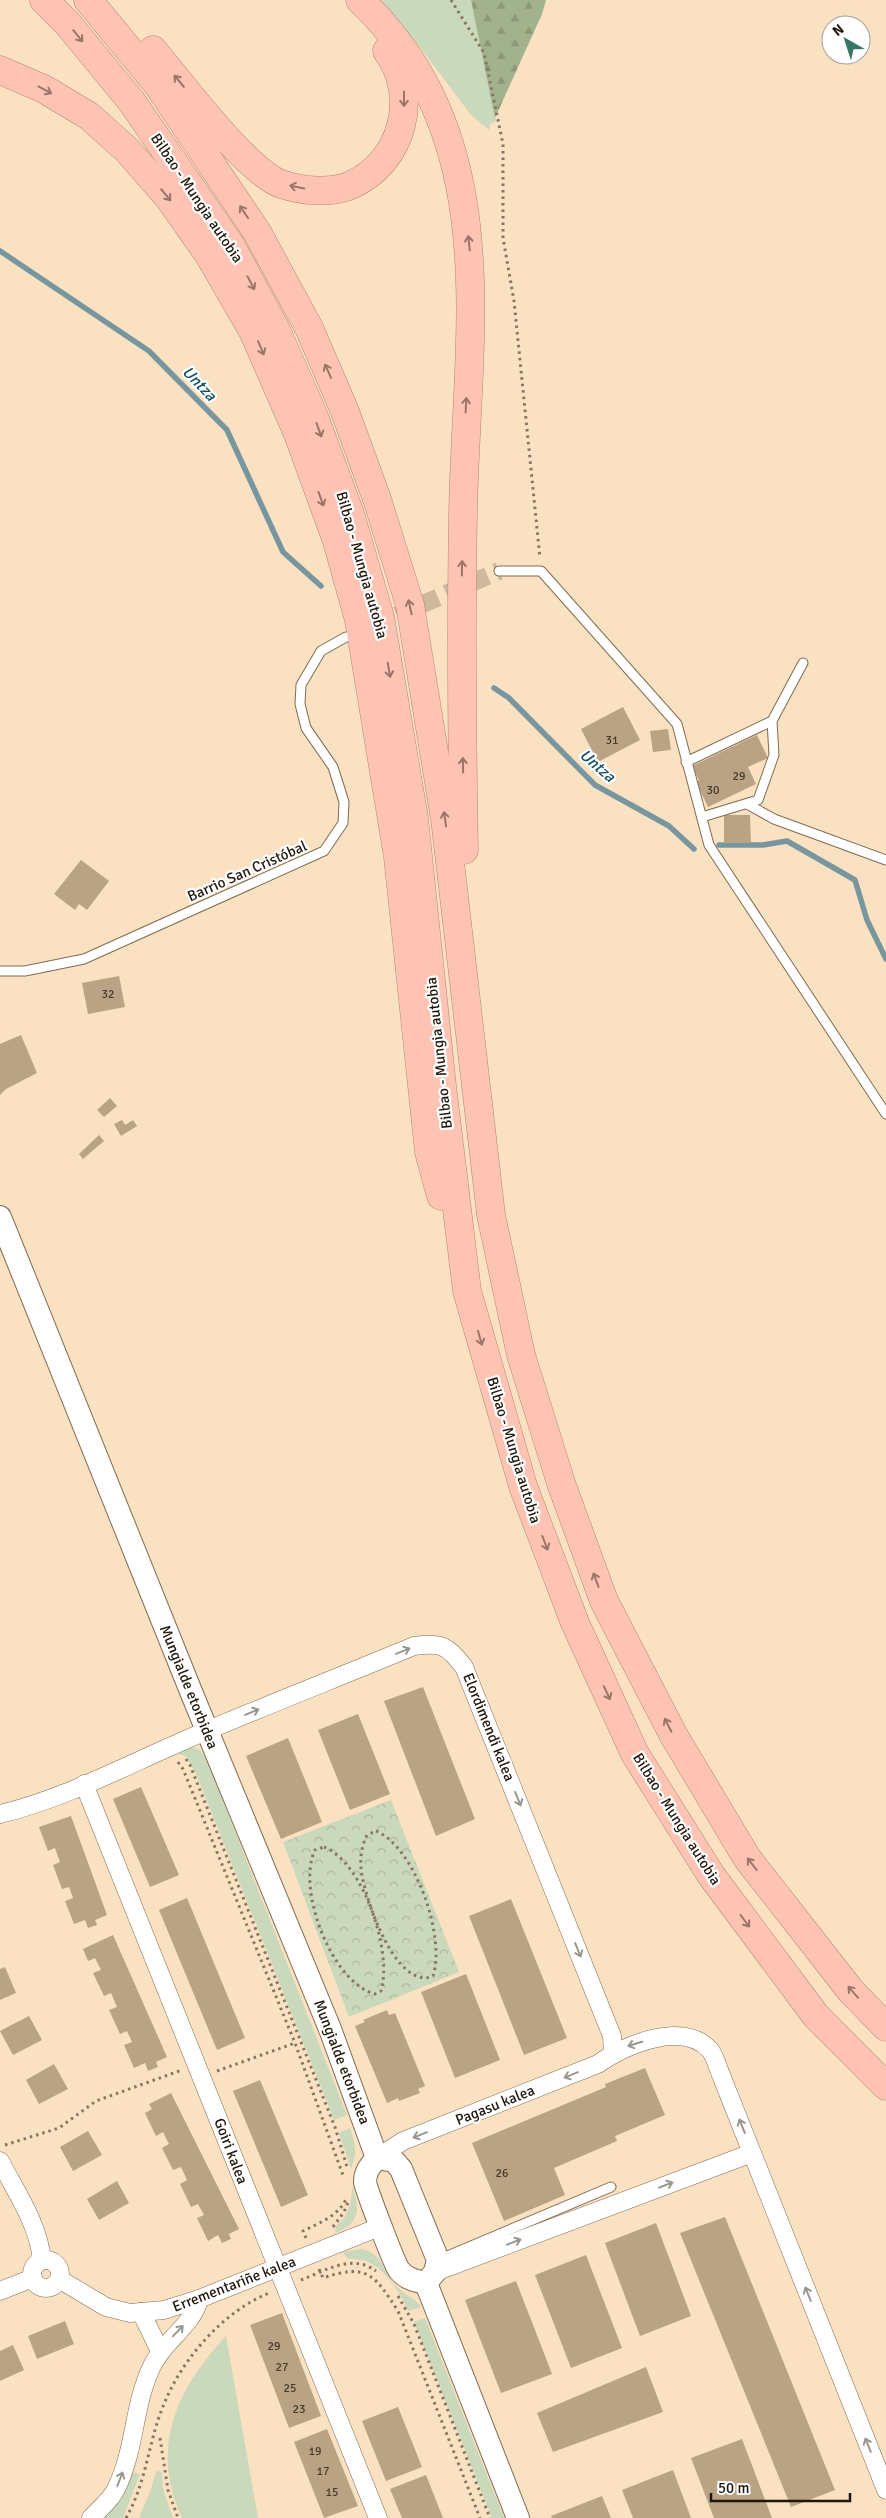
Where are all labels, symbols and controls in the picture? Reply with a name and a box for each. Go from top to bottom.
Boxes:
north arrow [821,15,871,65]
text: N [829,21,847,40]
one-way arrow [72,29,83,42]
one-way arrow [173,74,184,87]
one-way arrow [37,85,52,95]
one-way arrow [400,91,409,107]
street label: Bilbao - Mungia autobia [147,130,247,266]
one-way arrow [289,182,305,191]
one-way arrow [161,188,172,201]
one-way arrow [238,206,248,220]
one-way arrow [464,235,474,251]
one-way arrow [247,275,256,290]
one-way arrow [256,340,266,355]
water label: Untza [178,362,221,406]
one-way arrow [322,364,332,379]
one-way arrow [461,398,471,414]
one-way arrow [315,422,324,437]
street label: Bilbao - Mungia autobia [332,489,392,641]
one-way arrow [317,490,326,506]
one-way arrow [457,560,466,576]
one-way arrow [405,599,414,615]
one-way arrow [385,661,395,677]
house number: 31 [606,733,618,748]
water label: Untza [575,745,620,787]
one-way arrow [458,758,467,774]
house number: 29 [733,769,745,784]
house number: 30 [707,783,719,798]
one-way arrow [439,811,449,827]
street label: Barrio San Cristóbal [184,837,310,905]
street label: Bilbao - Mungia autobia [422,976,456,1130]
house number: 32 [102,987,114,1002]
one-way arrow [476,1330,486,1346]
street label: Bilbao - Mungia autobia [483,1375,545,1525]
one-way arrow [540,1535,550,1550]
one-way arrow [591,1572,600,1588]
street label: Mungialde etorbidea [156,1622,222,1752]
one-way arrow [394,1646,410,1655]
street label: Elordimendi kalea [459,1670,519,1784]
one-way arrow [603,1685,612,1700]
one-way arrow [244,1707,259,1717]
one-way arrow [663,1718,672,1733]
street label: Bilbao - Mungia autobia [629,1750,725,1888]
one-way arrow [513,1791,523,1806]
one-way arrow [747,1858,758,1871]
one-way arrow [740,1914,751,1927]
one-way arrow [574,1942,583,1957]
one-way arrow [847,1986,858,1999]
street label: Mungialde etorbidea [310,1997,374,2127]
one-way arrow [627,2040,643,2050]
one-way arrow [563,2071,578,2080]
street label: Pagasu kalea [453,2081,537,2129]
street label: Goiri kalea [210,2115,252,2187]
one-way arrow [736,2119,746,2134]
one-way arrow [412,2131,428,2140]
house number: 26 [496,2166,508,2181]
one-way arrow [658,2180,673,2189]
one-way arrow [505,2237,521,2246]
street label: Errementariñe kalea [170,2252,298,2316]
one-way arrow [803,2286,812,2302]
one-way arrow [172,2325,184,2337]
house number: 29 [268,2339,280,2354]
house number: 27 [276,2360,288,2375]
house number: 25 [284,2381,296,2396]
house number: 23 [293,2402,305,2417]
one-way arrow [863,2438,872,2453]
house number: 19 [309,2444,321,2459]
house number: 17 [317,2464,329,2479]
scale bar [711,2470,850,2502]
one-way arrow [116,2472,125,2488]
text: 50 m [718,2479,749,2497]
house number: 15 [326,2485,338,2500]

